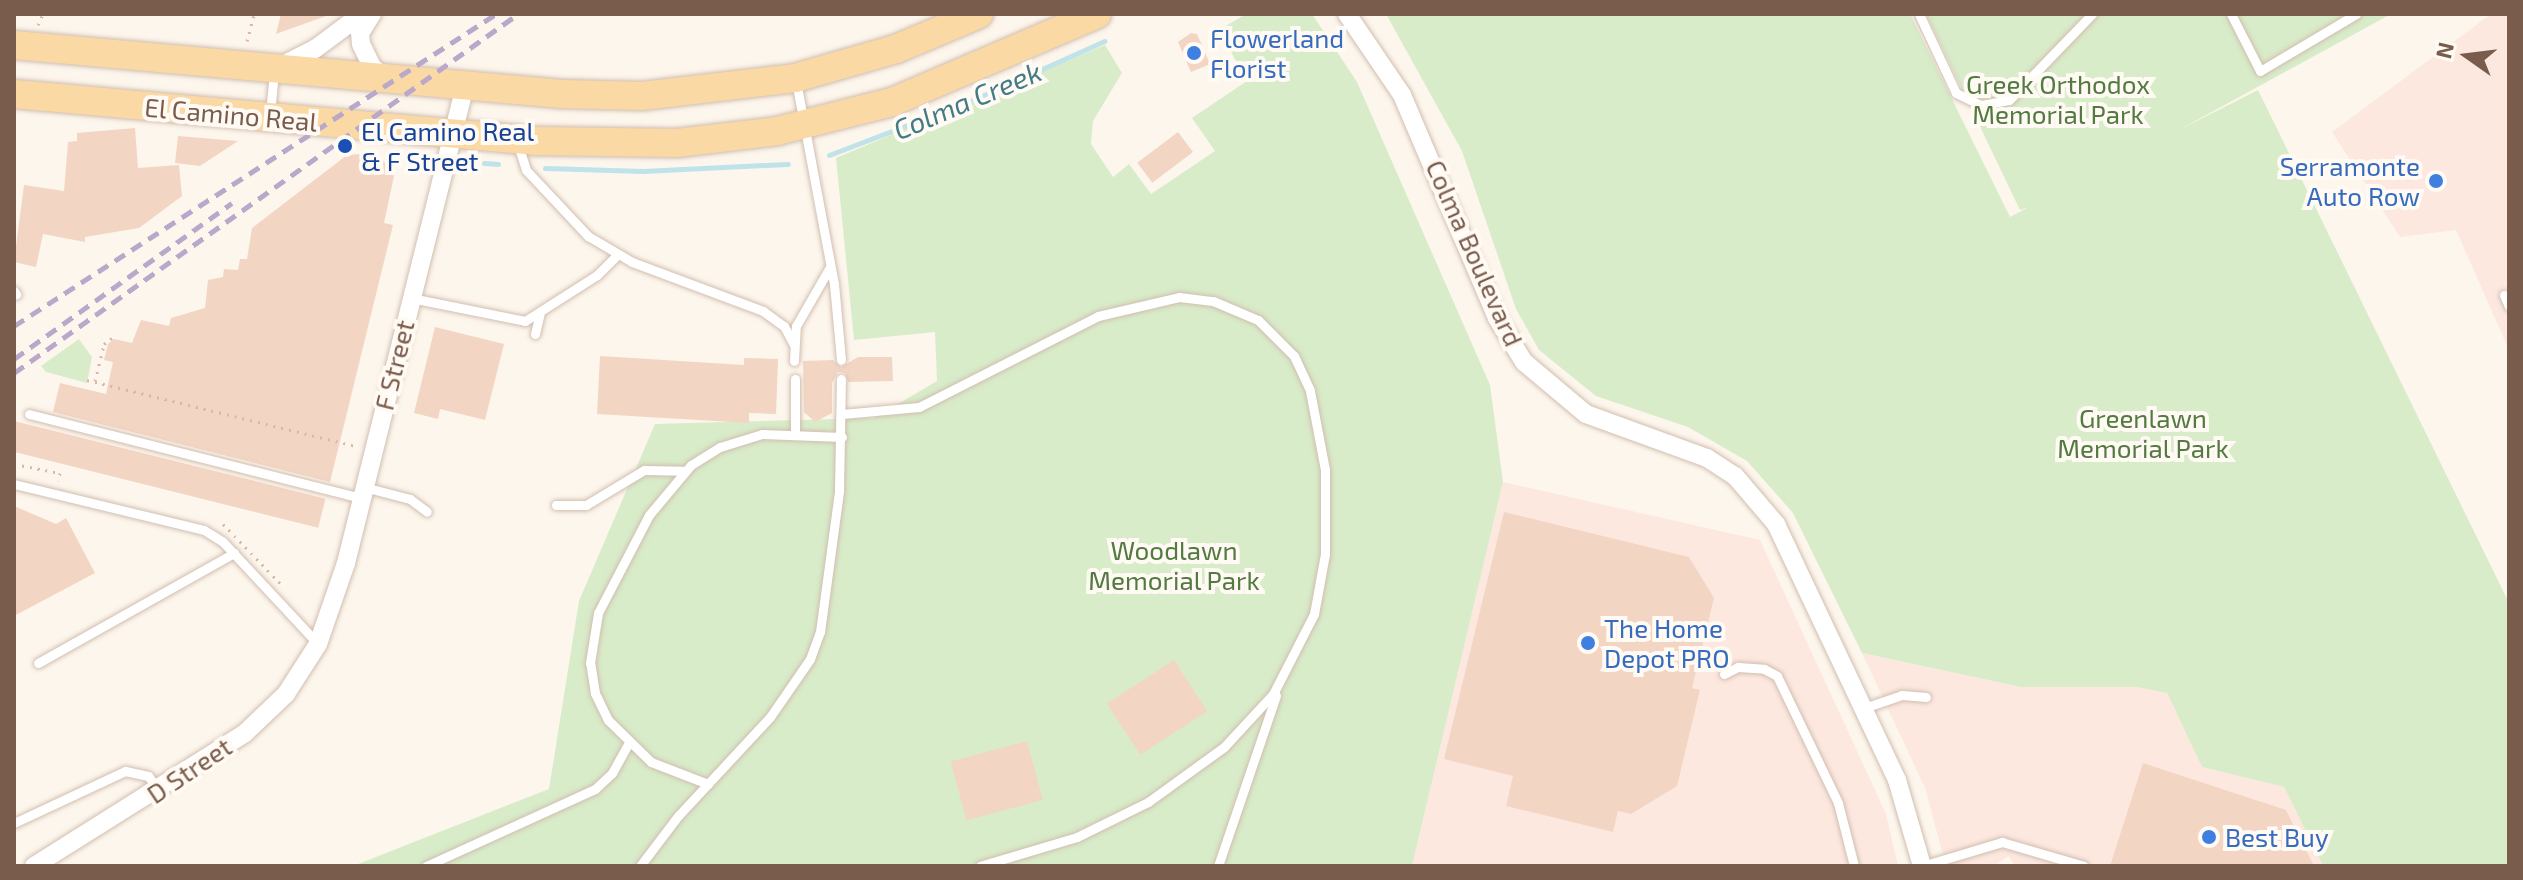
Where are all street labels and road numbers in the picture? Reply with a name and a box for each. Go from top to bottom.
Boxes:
street label: El Camino Real [143,91,319,137]
street label: Colma Boulevard [1420,155,1530,351]
street label: F Street [368,317,420,413]
street label: D Street [141,730,237,810]

